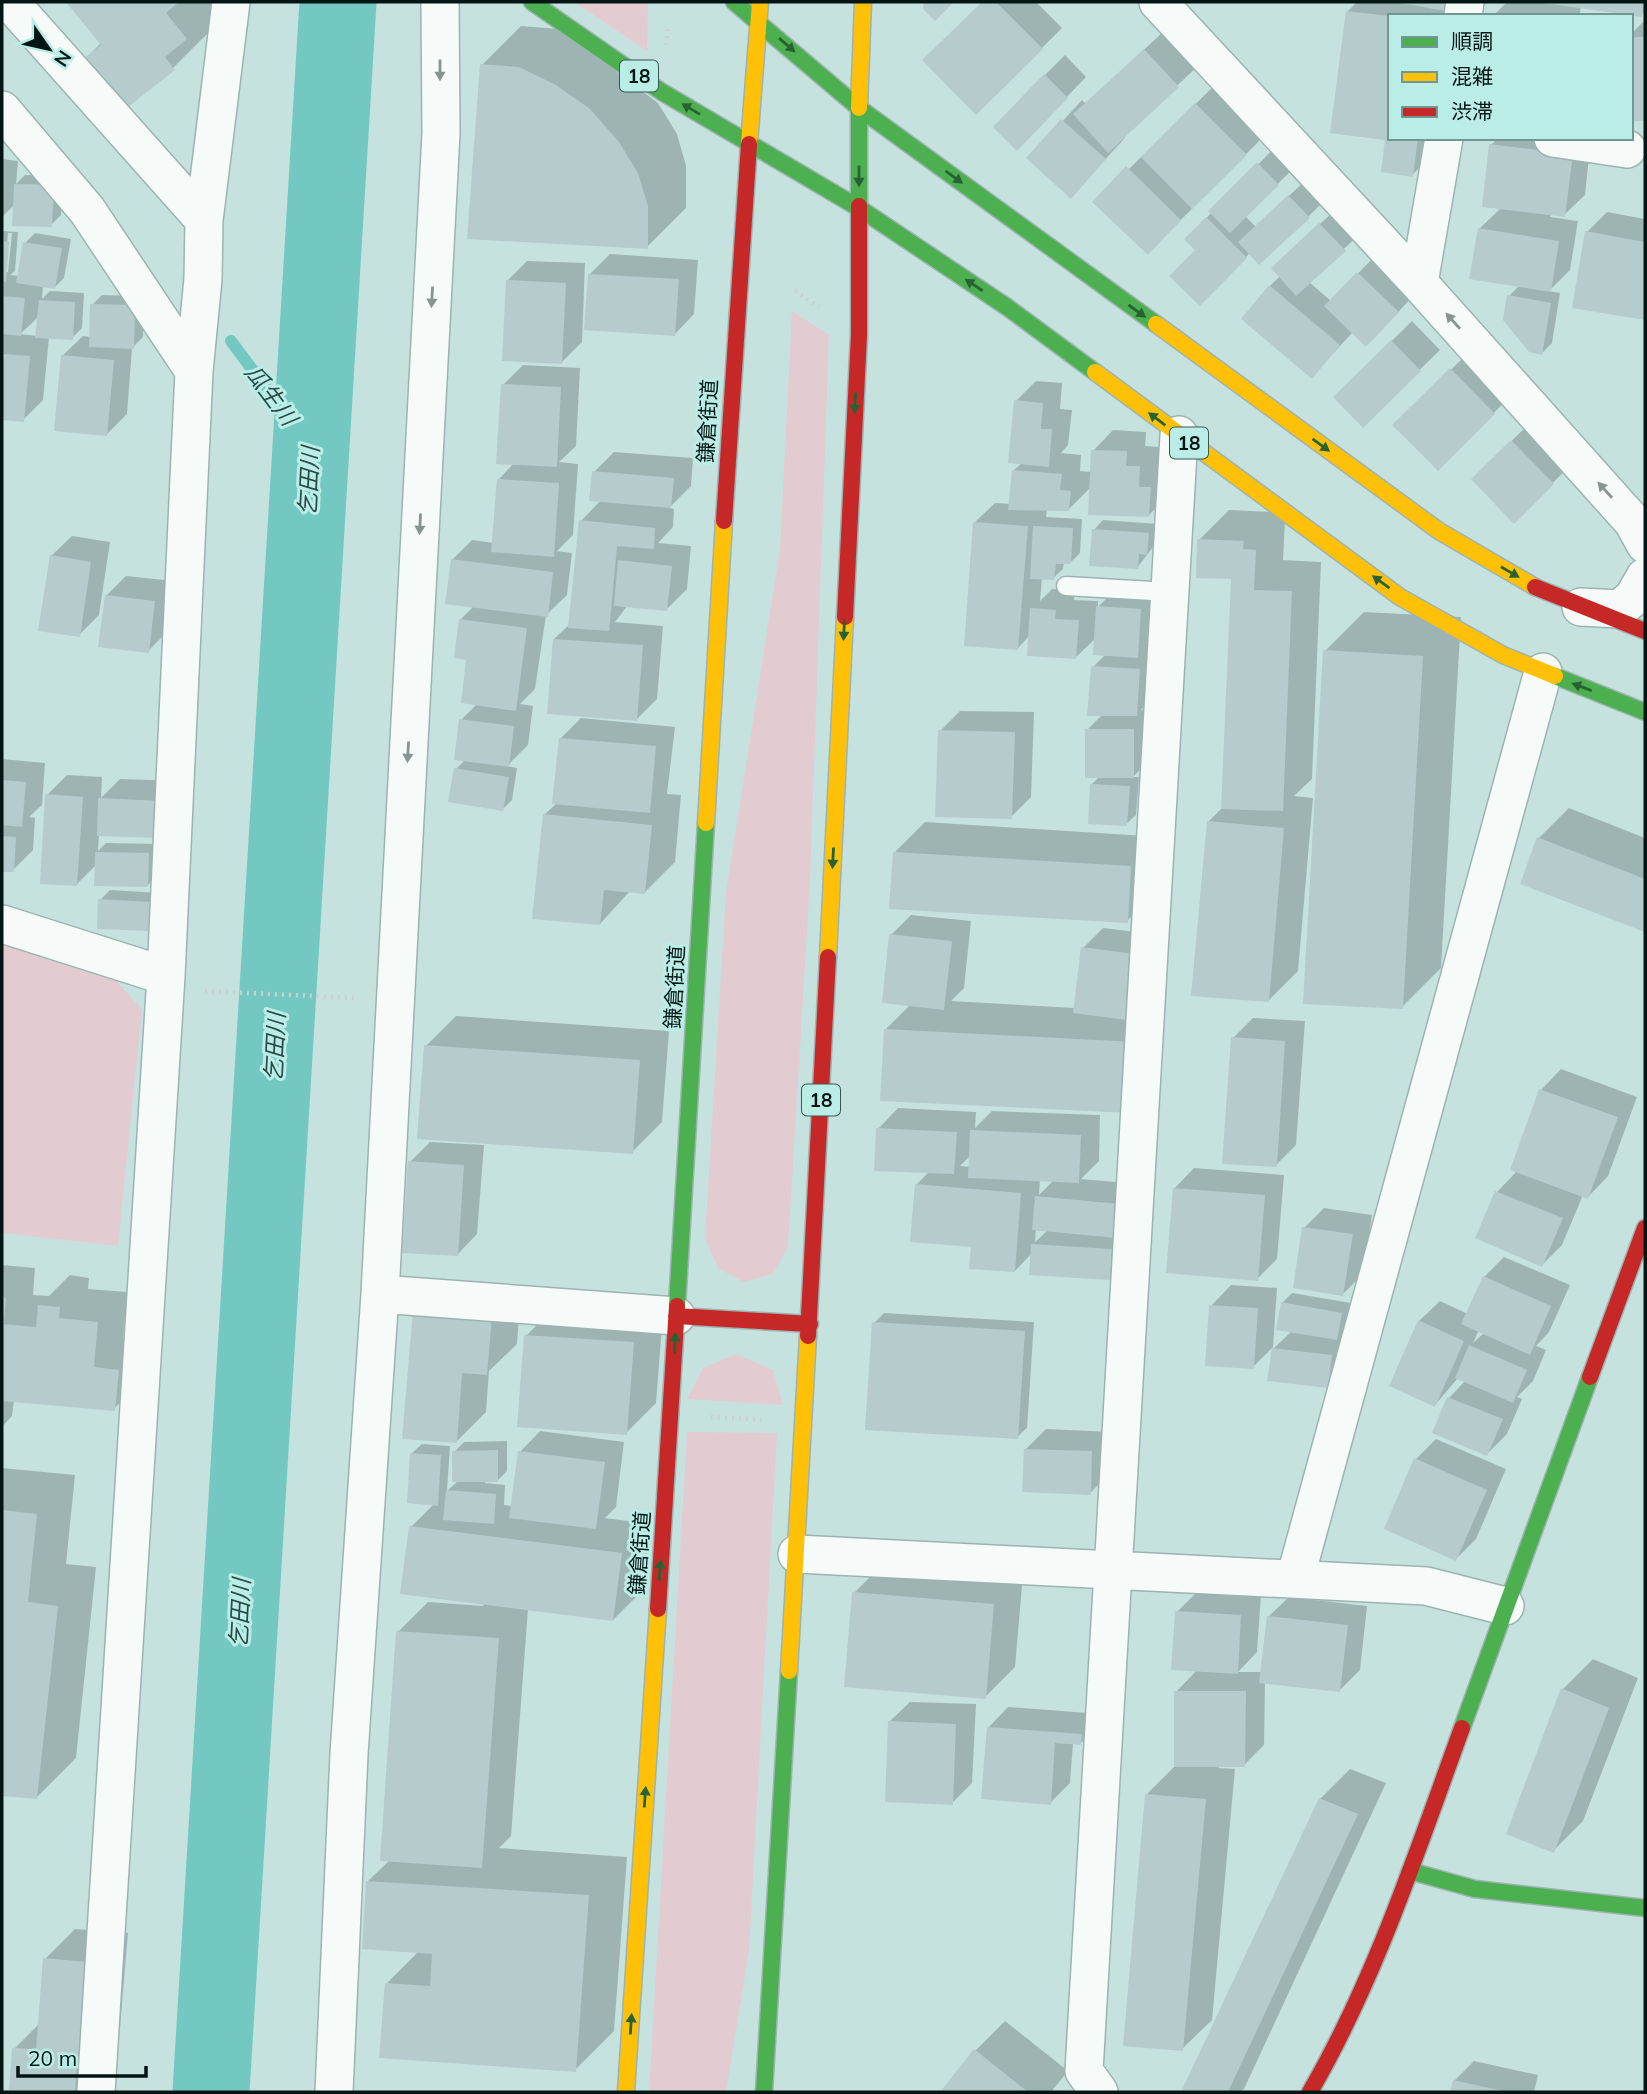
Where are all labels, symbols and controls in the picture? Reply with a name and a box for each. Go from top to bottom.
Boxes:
north arrow [14,14,84,84]
legend [1388,14,1633,140]
text: 順調 [1451,28,1493,54]
one-way arrow [778,37,796,53]
text: N [49,46,77,71]
one-way arrow [434,59,446,81]
road number: 18 [620,60,658,92]
text: 混雑 [1451,63,1493,89]
text: 渋滞 [1451,98,1493,124]
one-way arrow [681,103,700,115]
one-way arrow [853,165,865,187]
one-way arrow [944,170,963,184]
one-way arrow [964,279,983,292]
one-way arrow [426,287,437,309]
one-way arrow [1128,304,1146,318]
one-way arrow [1445,312,1461,330]
water label: 瓜生川 [239,358,306,433]
street label: 鎌倉街道 [692,378,722,464]
one-way arrow [850,392,861,414]
one-way arrow [1148,412,1167,426]
road number: 18 [1170,428,1208,458]
one-way arrow [1312,438,1330,452]
water label: 乞田川 [292,443,325,516]
one-way arrow [1597,482,1613,499]
one-way arrow [414,514,425,536]
one-way arrow [1500,566,1519,578]
one-way arrow [1372,575,1390,590]
one-way arrow [838,620,849,642]
one-way arrow [1571,682,1592,693]
one-way arrow [403,741,414,763]
one-way arrow [827,847,838,869]
street label: 鎌倉街道 [659,944,689,1030]
water label: 乞田川 [258,1009,291,1082]
road number: 18 [802,1084,840,1116]
one-way arrow [670,1332,681,1354]
street label: 鎌倉街道 [623,1510,655,1596]
one-way arrow [655,1559,666,1581]
water label: 乞田川 [223,1575,256,1648]
one-way arrow [640,1786,651,1808]
one-way arrow [626,2013,637,2035]
scale bar [18,2035,145,2078]
text: 20 m [28,2045,77,2071]

